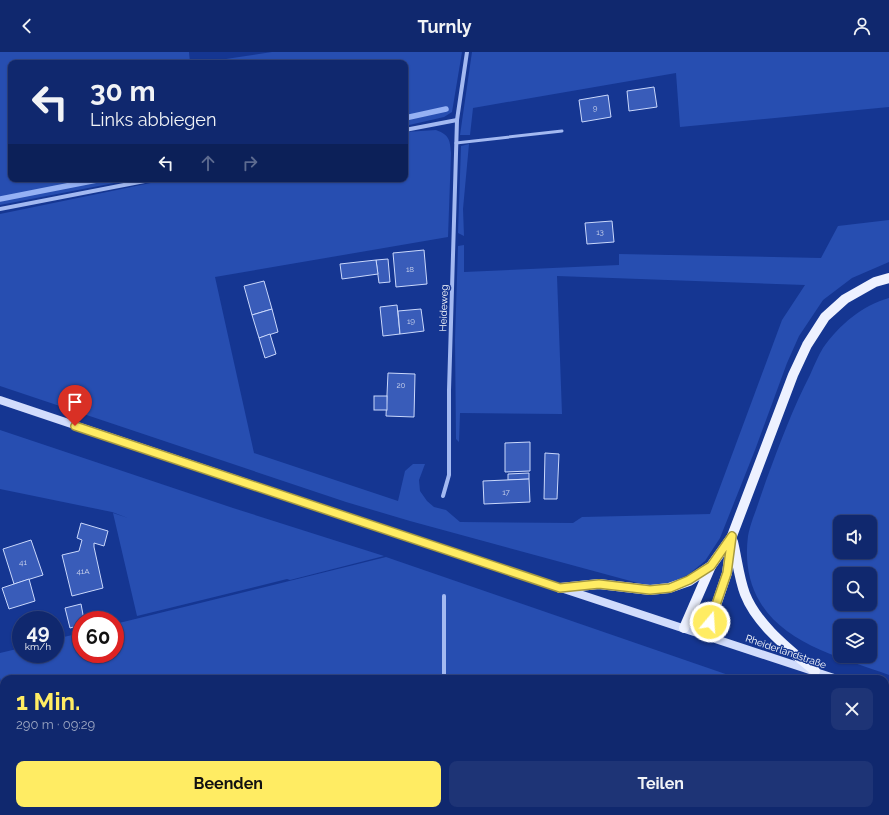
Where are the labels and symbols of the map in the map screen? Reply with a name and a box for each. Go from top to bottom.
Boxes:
house number: 9 [593,103,598,113]
house number: 13 [596,227,604,237]
house number: 18 [406,264,414,274]
street label: Heideweg [437,284,450,332]
house number: 19 [407,316,415,326]
house number: 20 [396,380,406,390]
pin [58,385,92,426]
house number: 17 [502,487,511,497]
house number: 41 [19,557,27,567]
house number: 41A [76,566,90,576]
position arrow [689,601,731,643]
speed limit sign: 60 [72,611,124,663]
street label: Rheiderlandstraße [744,632,828,671]

